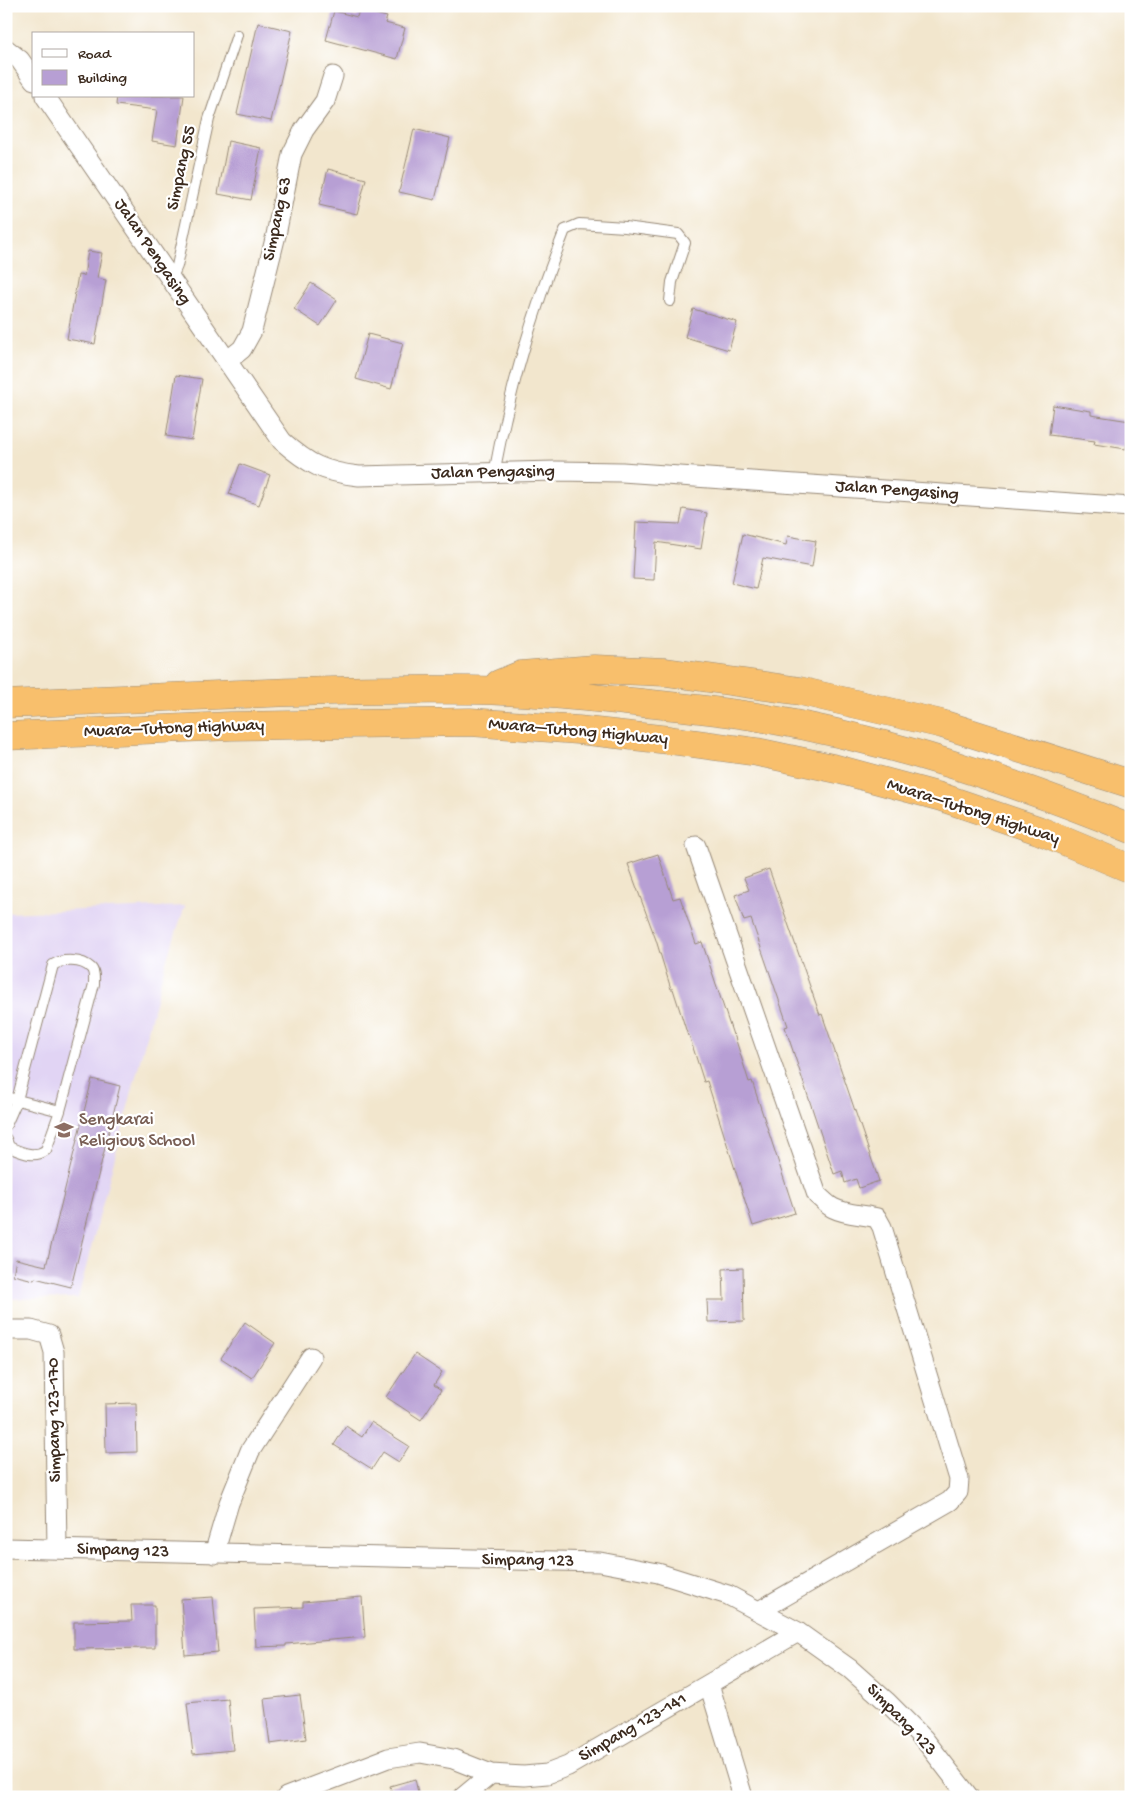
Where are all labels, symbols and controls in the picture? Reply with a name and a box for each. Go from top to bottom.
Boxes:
legend [32,32,195,98]
text: Road [78,46,112,64]
text: Building [77,70,127,88]
street label: Simpang 55 [163,124,201,212]
street label: Simpang 63 [259,175,297,263]
street label: Jalan Pengasing [109,195,195,309]
street label: Jalan Pengasing [431,461,555,485]
street label: Jalan Pengasing [835,476,959,506]
street label: Muara–Tutong Highway [487,714,669,750]
street label: Muara–Tutong Highway [84,715,265,743]
street label: Muara–Tutong Highway [884,774,1062,850]
place label: Sengkarai Religious School [79,1110,195,1152]
school or university icon: Sengkarai Religious School [53,1119,75,1141]
street label: Simpang 123-170 [43,1357,67,1483]
street label: Simpang 123 [76,1539,170,1563]
street label: Simpang 123 [482,1550,574,1572]
street label: Simpang 123 [861,1679,941,1761]
street label: Simpang 123-141 [575,1689,691,1767]

